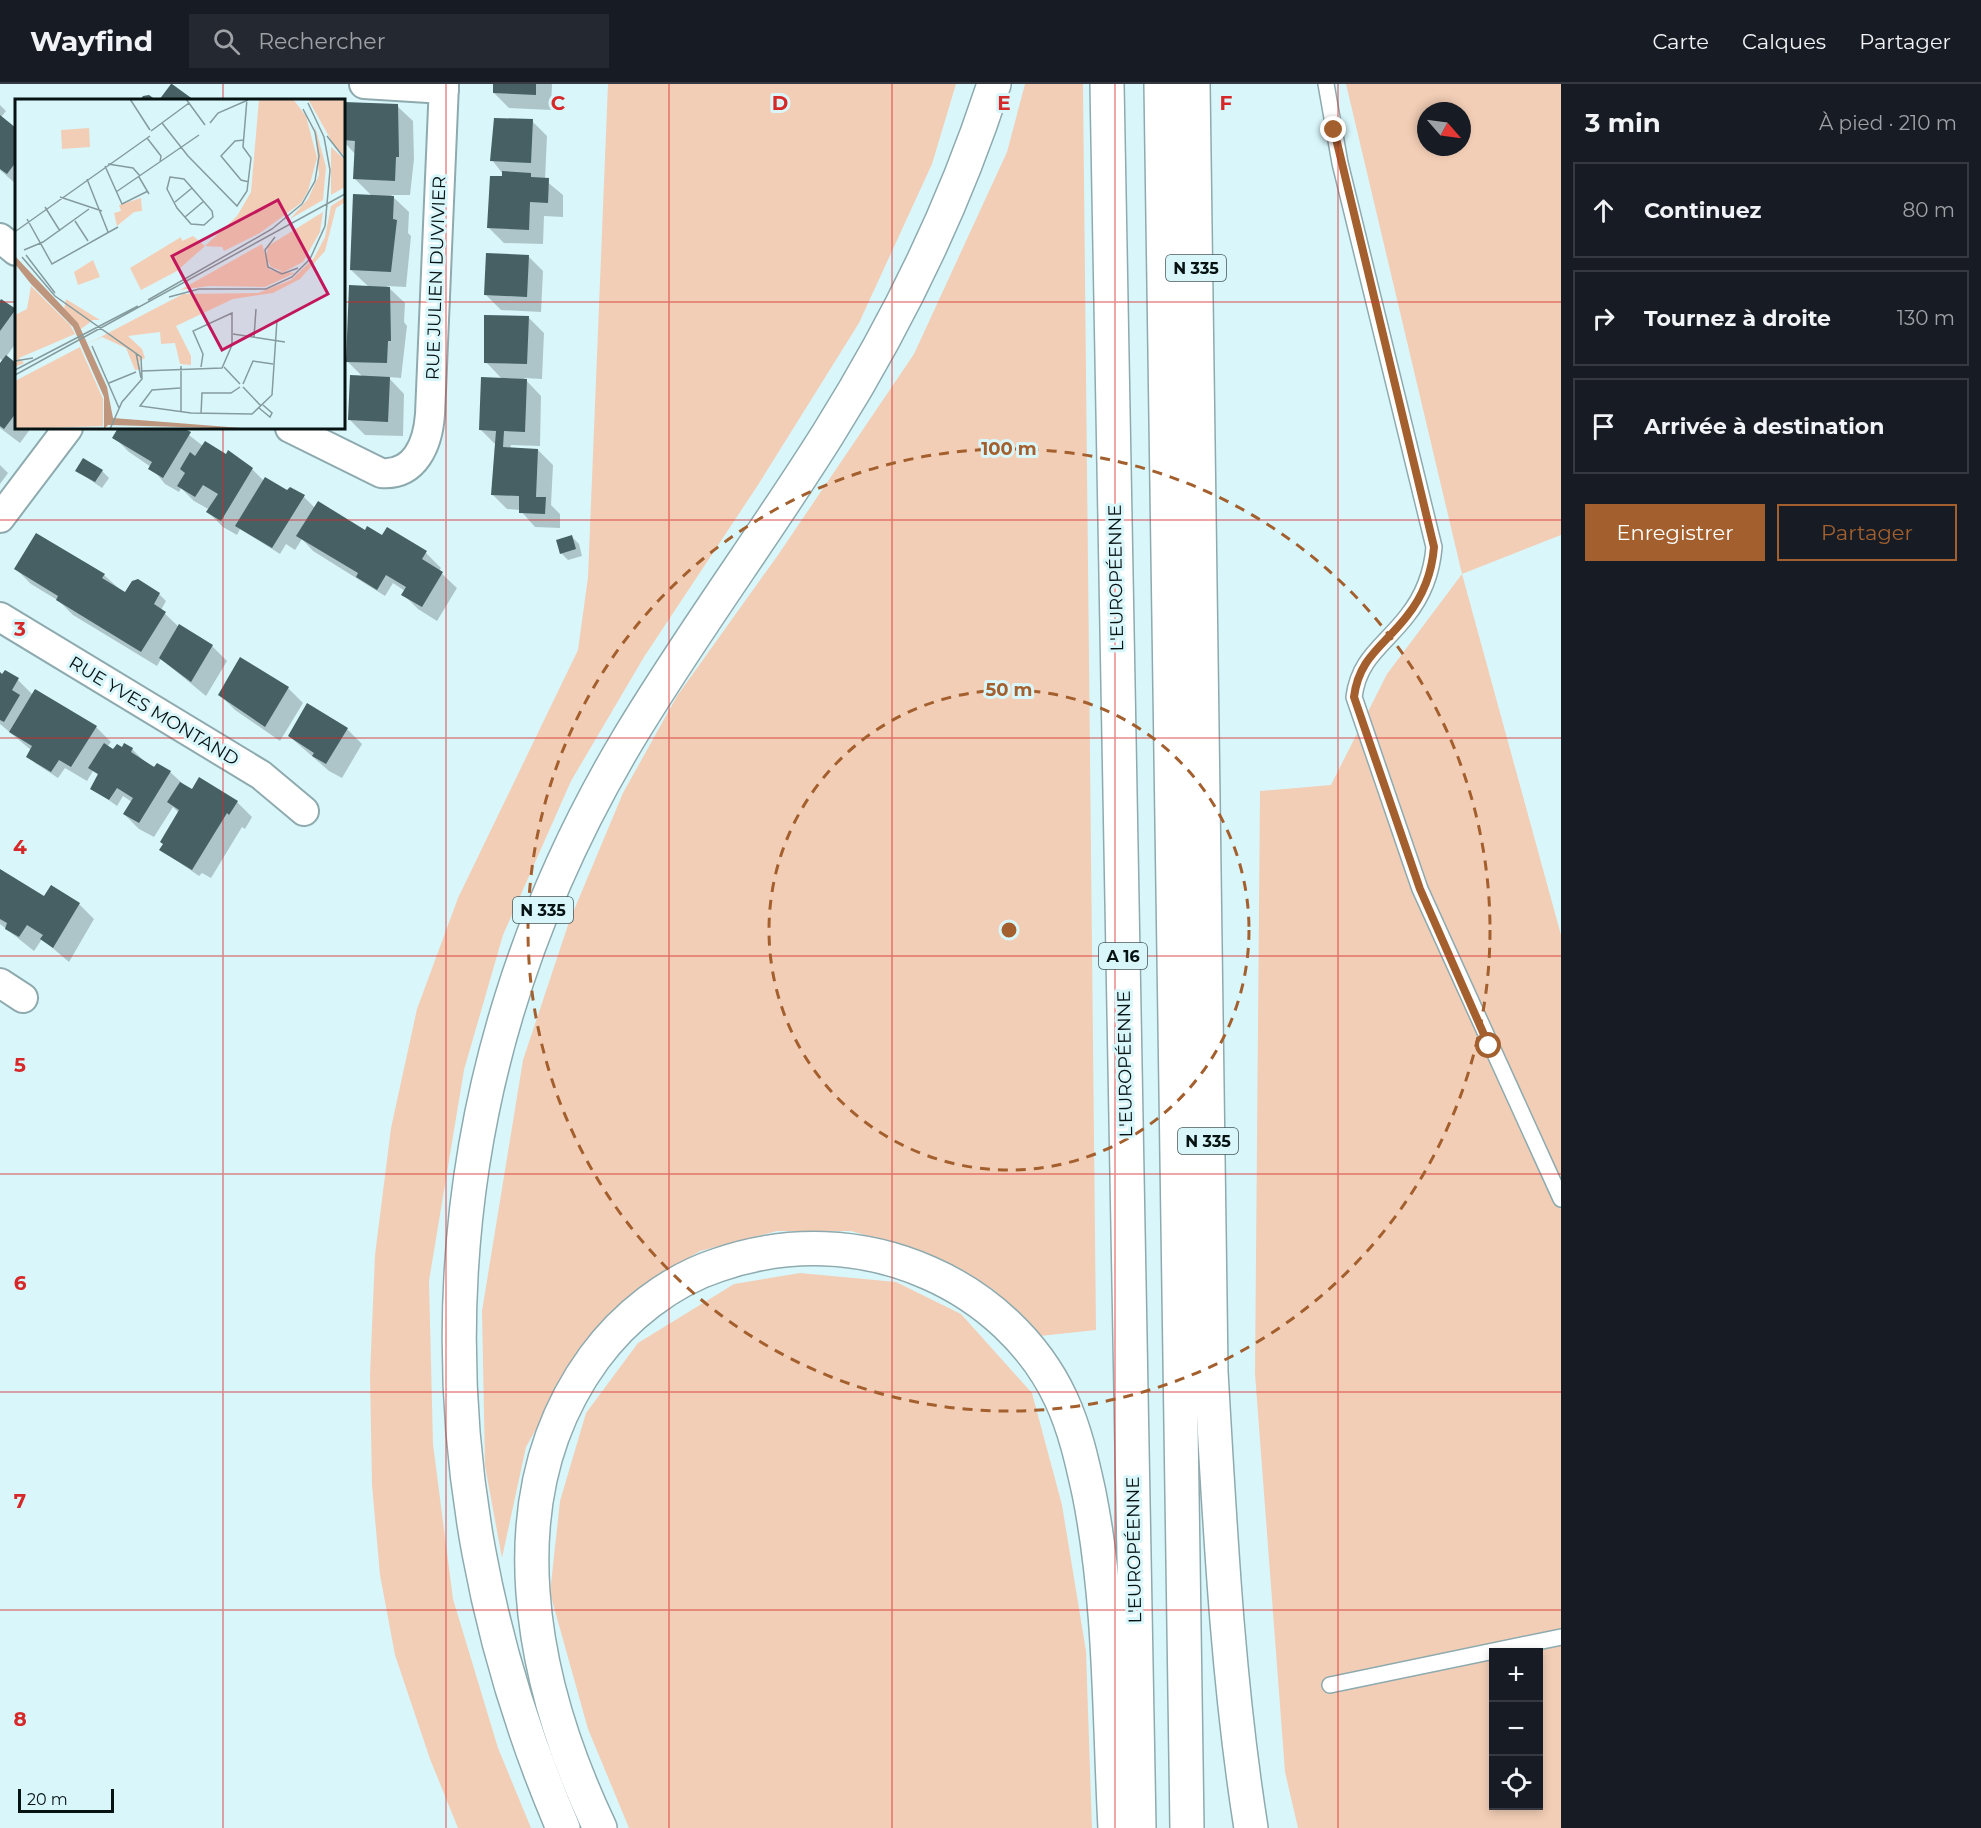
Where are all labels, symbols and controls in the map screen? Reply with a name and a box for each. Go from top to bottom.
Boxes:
search box [189,14,609,68]
text: Wayfind [30,24,153,58]
icon: search [210,25,243,58]
text: Rechercher [258,28,385,55]
text: Carte [1652,29,1709,54]
text: Calques [1742,29,1826,54]
text: Partager [1859,29,1951,54]
text: C [551,91,566,115]
text: D [772,91,788,115]
text: E [997,91,1011,115]
text: F [1220,91,1233,115]
inset map [15,99,345,429]
north arrow [1417,102,1471,156]
text: 3 min [1585,107,1661,139]
text: À pied · 210 m [1819,111,1957,135]
route end [1320,116,1346,142]
street label: RUE JULIEN DUVIVIER [421,176,451,380]
icon: ahead [1587,194,1620,227]
text: Continuez [1644,197,1761,224]
text: 80 m [1903,198,1955,222]
road number: N 335 [1166,255,1226,281]
icon: right [1587,302,1620,335]
text: Tournez à droite [1644,305,1831,332]
text: 130 m [1897,306,1955,330]
icon: arrive [1587,410,1620,443]
text: Arrivée à destination [1644,413,1884,440]
text: 100 m [981,438,1037,460]
street label: L'EUROPÉENNE [1104,504,1128,652]
button: Enregistrer [1585,504,1765,561]
button: Partager [1777,504,1957,561]
text: 3 [13,617,26,641]
street label: RUE YVES MONTAND [65,652,243,770]
text: 50 m [986,679,1032,701]
text: 4 [13,835,27,859]
road number: N 335 [513,897,573,923]
centre of rings [999,920,1019,940]
road number: A 16 [1099,943,1147,969]
street label: L'EUROPÉENNE [1113,990,1137,1138]
route start [1475,1032,1501,1058]
text: 5 [14,1053,26,1077]
road number: N 335 [1178,1128,1238,1154]
text: 6 [14,1271,27,1295]
street label: L'EUROPÉENNE [1122,1476,1146,1624]
text: 7 [14,1489,26,1513]
map controls [1489,1648,1543,1810]
button: + [1489,1648,1543,1702]
button: − [1489,1702,1543,1756]
text: 8 [13,1707,27,1731]
button: locate [1489,1756,1543,1810]
scale bar [18,1786,114,1814]
text: 20 m [27,1790,68,1809]

